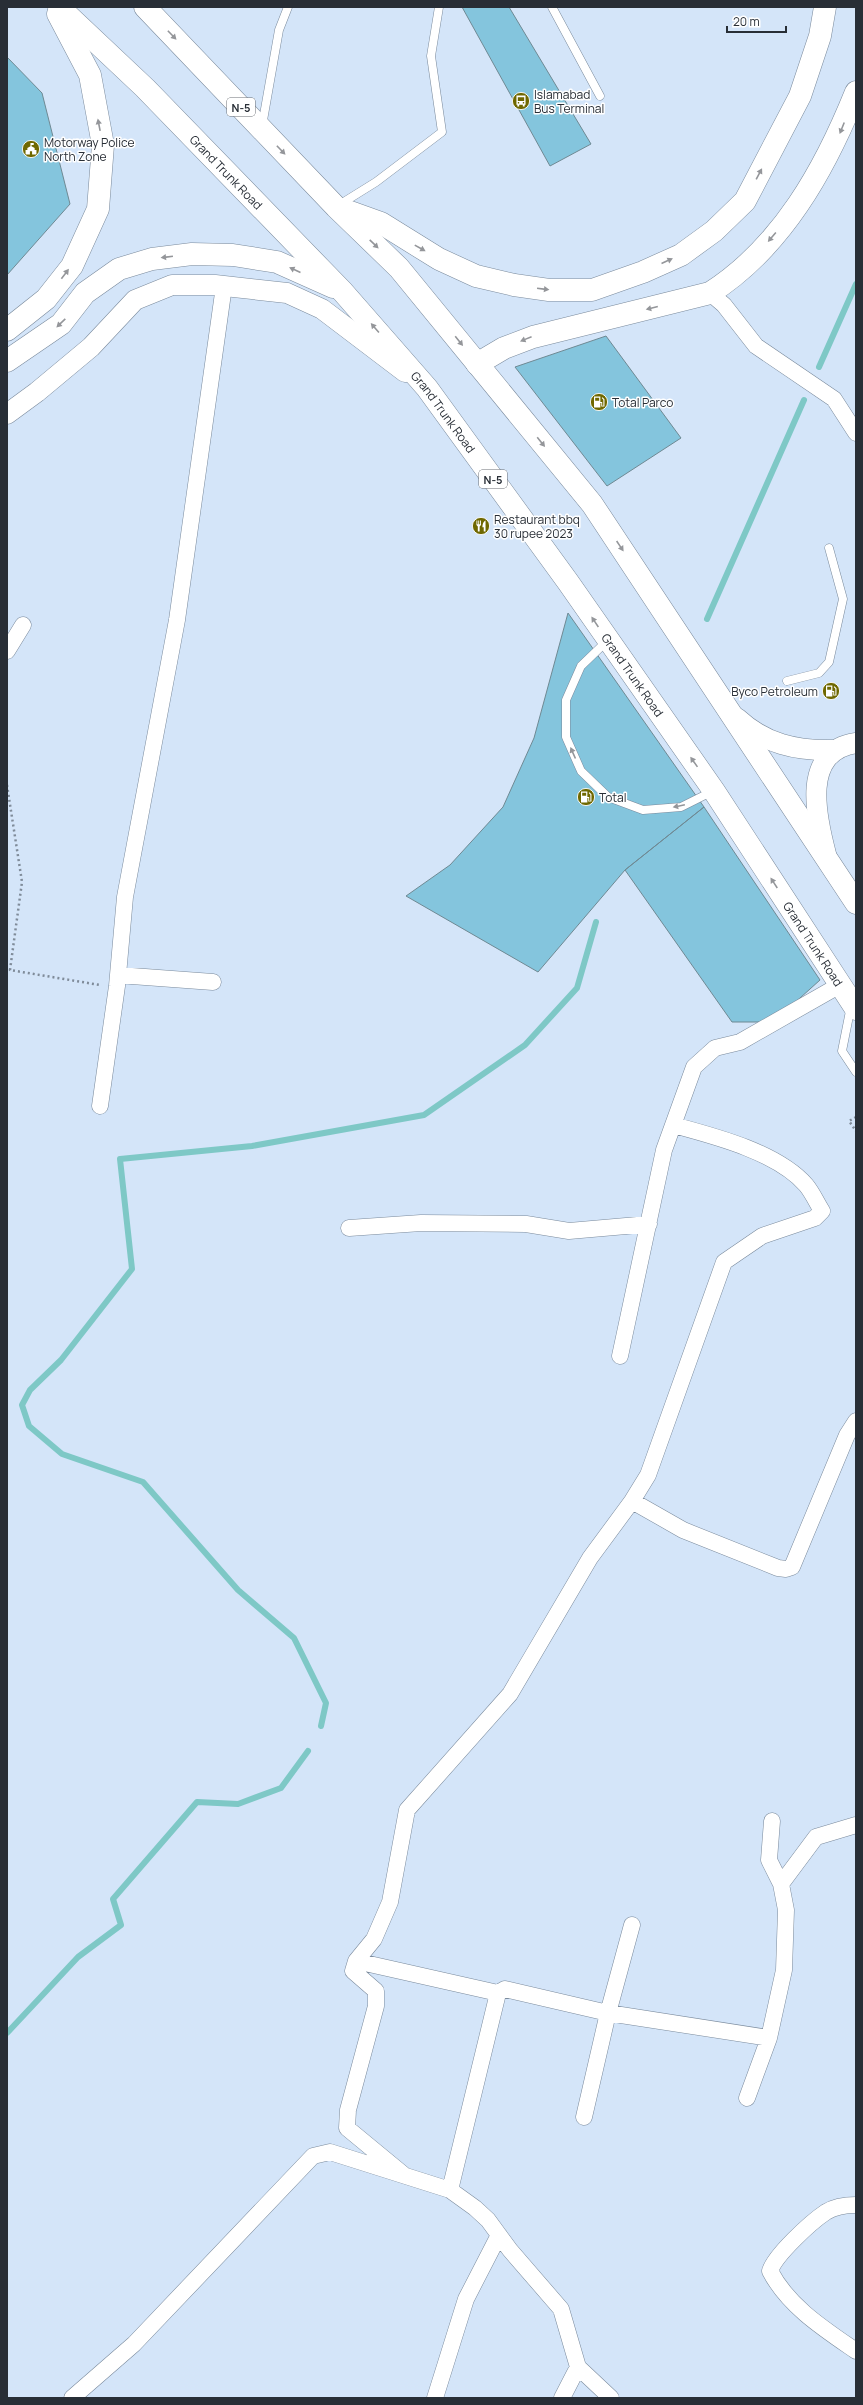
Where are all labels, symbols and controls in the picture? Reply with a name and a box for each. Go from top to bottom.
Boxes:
scale bar [727,8,786,34]
text: 20 m [733,13,760,30]
one-way arrow [167,30,177,40]
place label: Islamabad Bus Terminal [534,86,604,117]
bus stop icon: Islamabad Bus Terminal [511,91,531,111]
road number: N-5 [227,98,255,116]
one-way arrow [96,119,102,131]
one-way arrow [838,122,844,134]
street label: Grand Trunk Road [186,131,267,213]
place label: Motorway Police North Zone [44,134,134,165]
public building icon: Motorway Police North Zone [21,139,41,159]
one-way arrow [277,144,286,155]
one-way arrow [756,168,762,179]
one-way arrow [767,231,776,242]
one-way arrow [369,239,379,249]
one-way arrow [414,245,426,252]
one-way arrow [161,254,173,260]
one-way arrow [662,258,674,264]
one-way arrow [289,267,301,273]
one-way arrow [61,269,69,280]
one-way arrow [536,286,549,292]
one-way arrow [646,305,658,311]
one-way arrow [56,318,66,328]
one-way arrow [370,322,379,333]
one-way arrow [454,336,463,347]
one-way arrow [520,337,532,343]
street label: Grand Trunk Road [407,367,480,456]
fuel station icon: Total Parco [589,392,609,412]
place label: Total Parco [612,394,673,411]
one-way arrow [537,437,546,447]
road number: N-5 [479,470,507,488]
place label: Restaurant bbq 30 rupee 2023 [494,511,580,542]
restaurant icon: Restaurant bbq 30 rupee 2023 [471,516,491,536]
one-way arrow [616,540,624,551]
one-way arrow [591,617,599,627]
street label: Grand Trunk Road [598,630,668,720]
fuel station icon: Byco Petroleum [821,681,841,701]
place label: Byco Petroleum [731,683,818,700]
one-way arrow [570,748,576,759]
one-way arrow [690,757,698,768]
fuel station icon: Total [576,787,596,807]
place label: Total [599,789,627,806]
one-way arrow [672,804,685,810]
one-way arrow [770,877,777,888]
street label: Grand Trunk Road [780,898,847,989]

